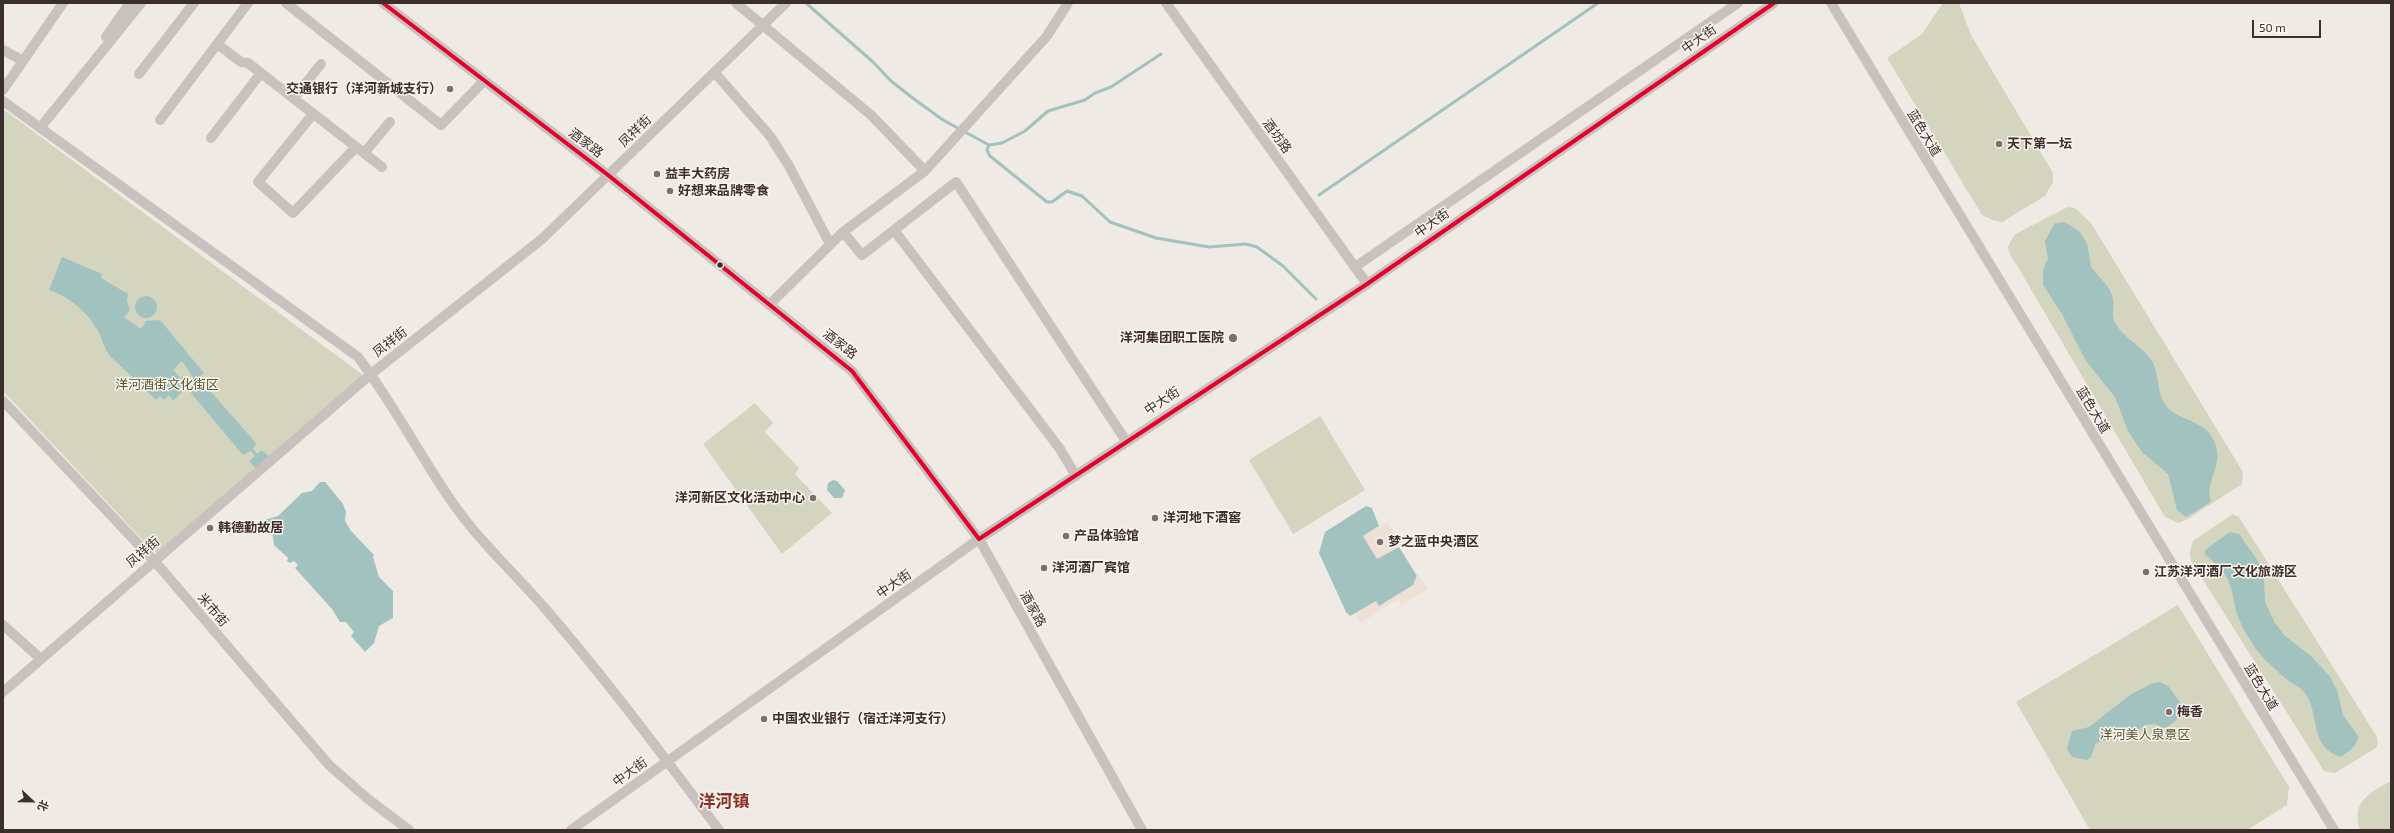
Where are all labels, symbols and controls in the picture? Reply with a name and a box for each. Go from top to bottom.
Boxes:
scale bar [2254,12,2323,38]
text: 50 m [2259,20,2286,34]
street label: 中大街 [1679,21,1719,57]
place label: 交通银行（洋河新城支行） [286,81,442,97]
marker: 交通银行（洋河新城支行） [445,84,455,94]
street label: 蓝色大道 [1904,107,1944,159]
street label: 凤祥街 [616,112,654,150]
street label: 酒坊路 [1259,116,1295,156]
street label: 酒家路 [566,125,606,161]
place label: 天下第一坛 [2007,136,2072,152]
marker: 天下第一坛 [1994,139,2004,149]
place label: 益丰大药房 [665,166,730,182]
marker: 益丰大药房 [652,169,662,179]
place label: 好想来品牌零食 [678,183,769,199]
marker: 好想来品牌零食 [665,186,675,196]
street label: 中大街 [1412,205,1452,241]
unlabelled marker [715,260,725,270]
street label: 凤祥街 [370,324,410,360]
street label: 酒家路 [820,326,860,362]
place label: 洋河集团职工医院 [1120,330,1224,346]
marker: 洋河集团职工医院 [1227,332,1239,344]
park label: 洋河酒街文化街区 [115,377,219,393]
street label: 中大街 [1141,384,1183,418]
street label: 蓝色大道 [2073,384,2113,436]
place label: 洋河新区文化活动中心 [675,490,805,506]
marker: 洋河新区文化活动中心 [808,493,818,503]
place label: 洋河地下酒窖 [1163,510,1241,526]
marker: 洋河地下酒窖 [1150,513,1160,523]
place label: 韩德勤故居 [218,520,283,536]
marker: 韩德勤故居 [205,523,215,533]
place label: 产品体验馆 [1074,528,1139,544]
marker: 产品体验馆 [1061,531,1071,541]
street label: 凤祥街 [123,533,163,571]
place label: 梦之蓝中央酒区 [1388,534,1479,550]
marker: 梦之蓝中央酒区 [1375,537,1385,547]
place label: 洋河酒厂宾馆 [1052,560,1130,576]
marker: 洋河酒厂宾馆 [1039,563,1049,573]
place label: 江苏洋河酒厂文化旅游区 [2154,564,2297,580]
street label: 中大街 [874,566,914,602]
marker: 江苏洋河酒厂文化旅游区 [2141,567,2151,577]
street label: 酒家路 [1017,588,1049,630]
street label: 米市街 [194,590,232,630]
street label: 蓝色大道 [2241,661,2281,713]
place label: 梅香 [2177,704,2203,720]
marker: 梅香 [2164,707,2174,717]
place label: 中国农业银行（宿迁洋河支行） [772,711,954,727]
marker: 中国农业银行（宿迁洋河支行） [759,714,769,724]
park label: 洋河美人泉景区 [2100,727,2190,743]
street label: 中大街 [610,754,650,790]
north arrow [12,781,52,821]
district label: 洋河镇 [699,791,749,811]
text: 北 [36,798,52,813]

